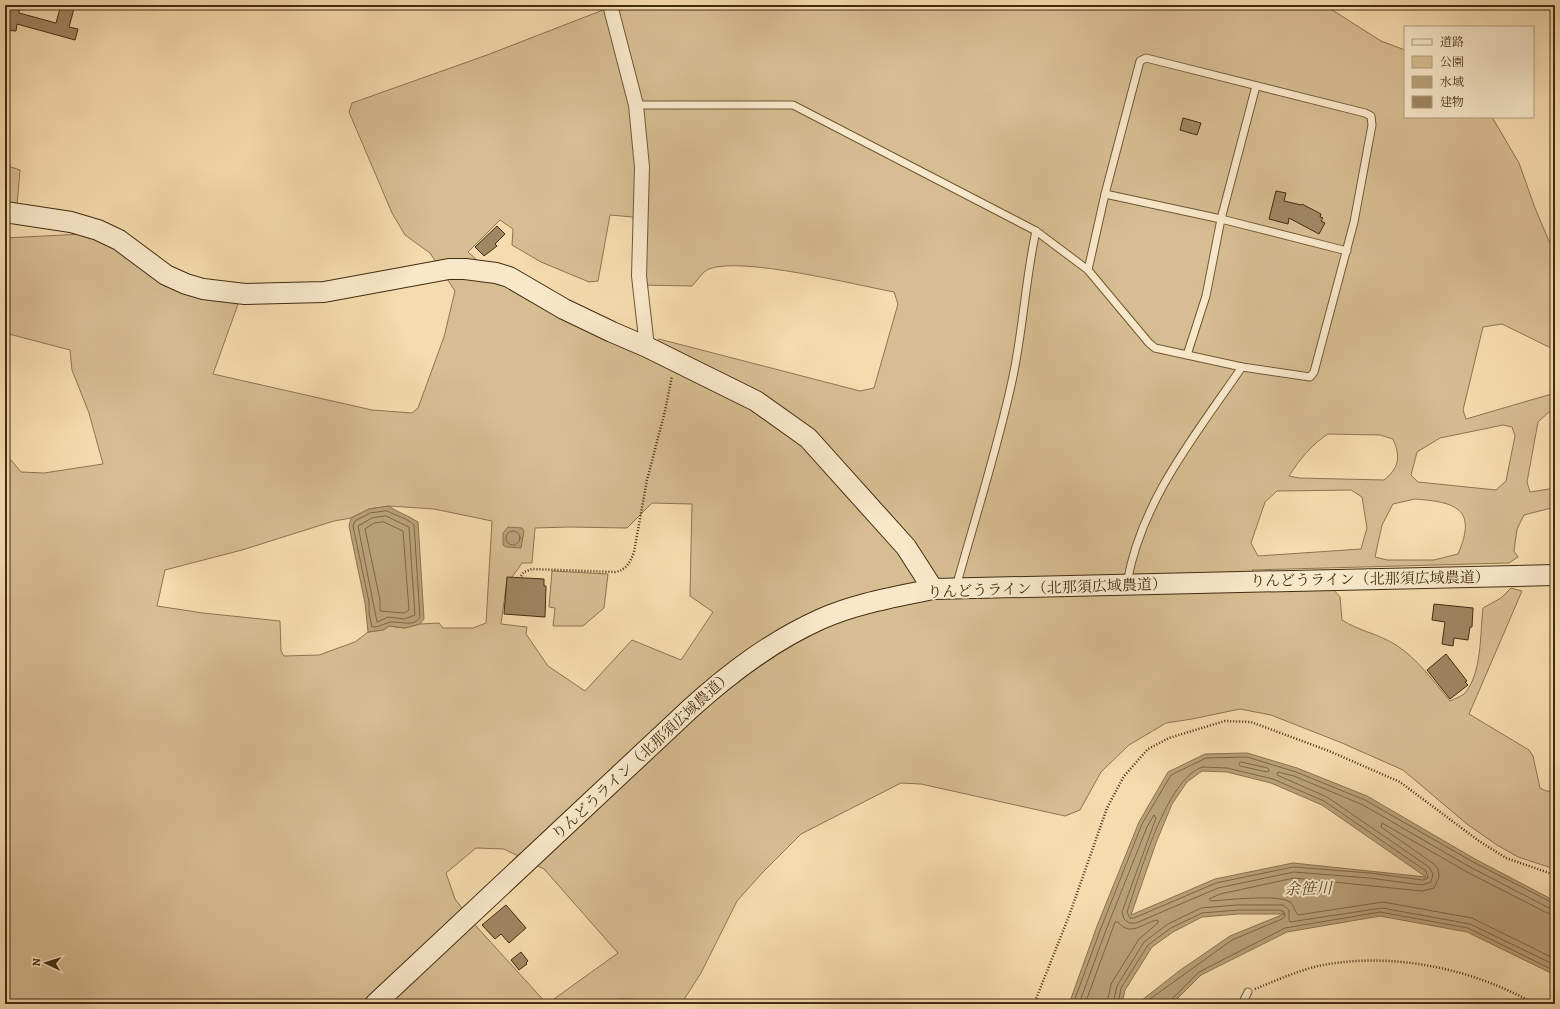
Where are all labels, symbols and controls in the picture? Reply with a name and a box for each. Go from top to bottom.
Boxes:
legend [1404,26,1534,118]
text: 道路 [1440,34,1464,50]
text: 公園 [1440,54,1464,70]
text: 水域 [1440,74,1464,90]
text: 建物 [1440,94,1464,110]
street label: りんどうライン（北那須広域農道） [1250,567,1490,591]
street label: りんどうライン（北那須広域農道） [927,574,1167,602]
street label: りんどうライン（北那須広域農道） [548,666,736,844]
water label: 余笹川 [1284,878,1334,900]
north arrow [26,943,66,983]
text: N [29,958,44,967]

